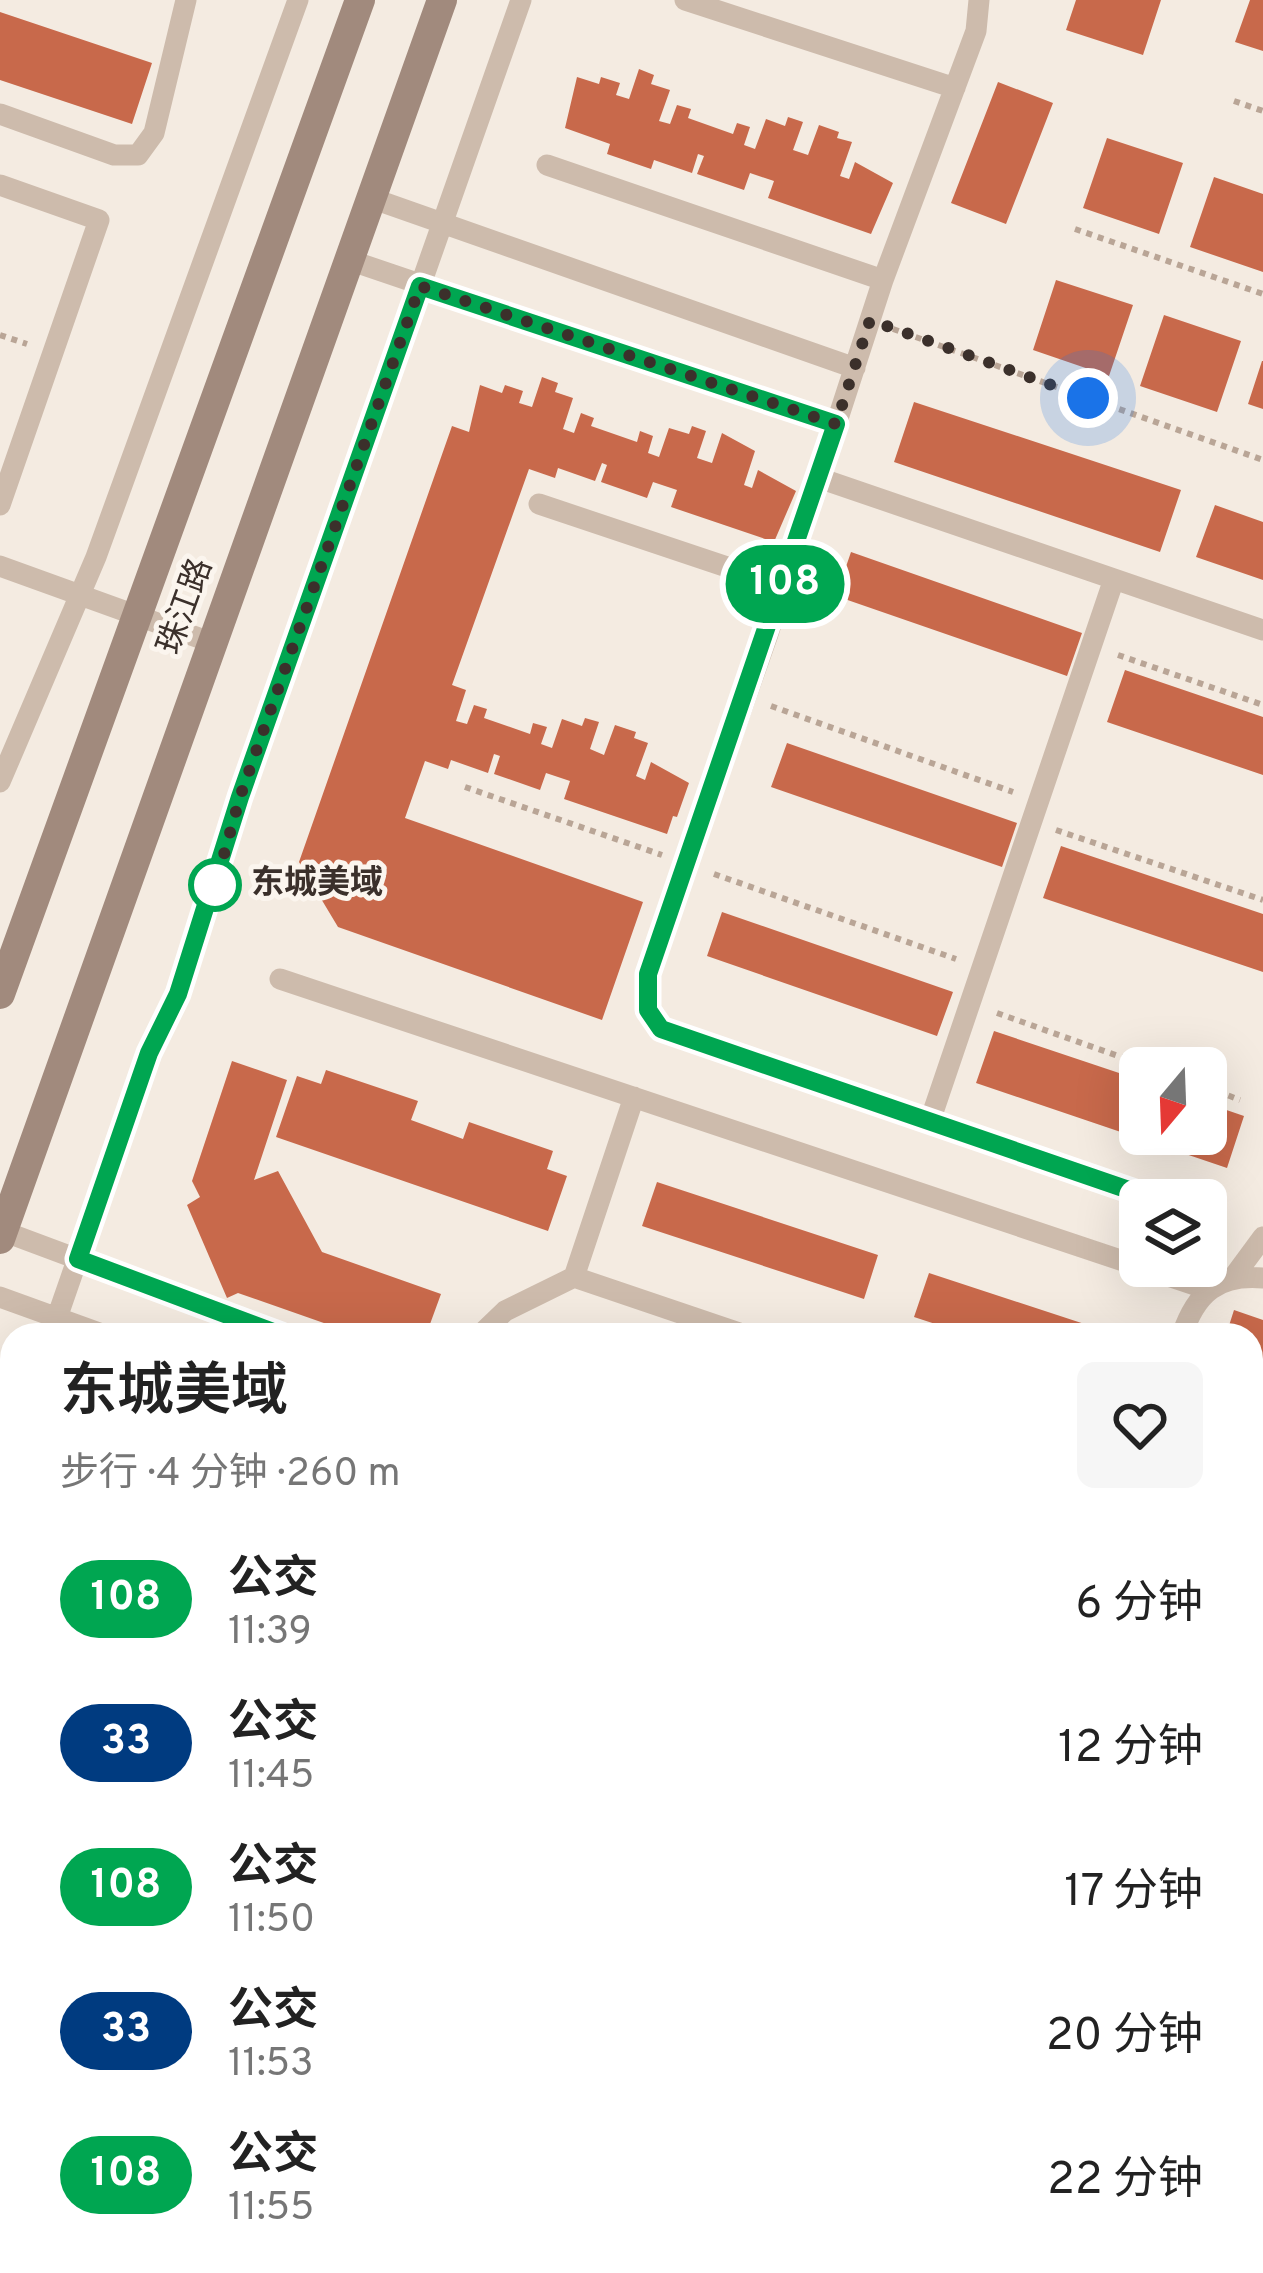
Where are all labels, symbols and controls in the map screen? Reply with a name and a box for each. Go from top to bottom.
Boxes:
your location [1058,368,1118,428]
line badge: 108 [716,545,854,623]
street label: 珠江路 [150,553,224,661]
text: 108 [750,557,820,610]
marker: 东城美域 [190,860,240,910]
place label: 东城美域 [251,864,383,906]
north arrow [1119,1047,1227,1155]
map controls [1119,1047,1227,1287]
button: layers [1119,1179,1227,1287]
text: 东城美域 [60,1359,288,1431]
button: heart [1077,1362,1203,1488]
text: 步行 · 4 分钟 · 260 m [60,1451,400,1500]
text: 公交 [228,1552,318,1609]
text: 108 [91,1572,161,1625]
text: 6 分钟 [1076,1577,1203,1634]
text: 11:39 [228,1609,312,1658]
text: 公交 [228,1696,318,1753]
text: 33 [101,1716,151,1769]
text: 12 分钟 [1058,1721,1203,1778]
text: 11:45 [228,1753,314,1802]
text: 公交 [228,1840,318,1897]
text: 108 [91,1860,161,1913]
text: 17 分钟 [1064,1865,1203,1922]
text: 11:50 [228,1897,315,1946]
text: 公交 [228,1984,318,2041]
text: 33 [101,2004,151,2057]
text: 20 分钟 [1046,2009,1203,2066]
text: 11:53 [228,2041,314,2090]
text: 公交 [228,2128,318,2185]
text: 108 [91,2148,161,2201]
text: 22 分钟 [1047,2153,1203,2210]
text: 11:55 [228,2185,314,2234]

